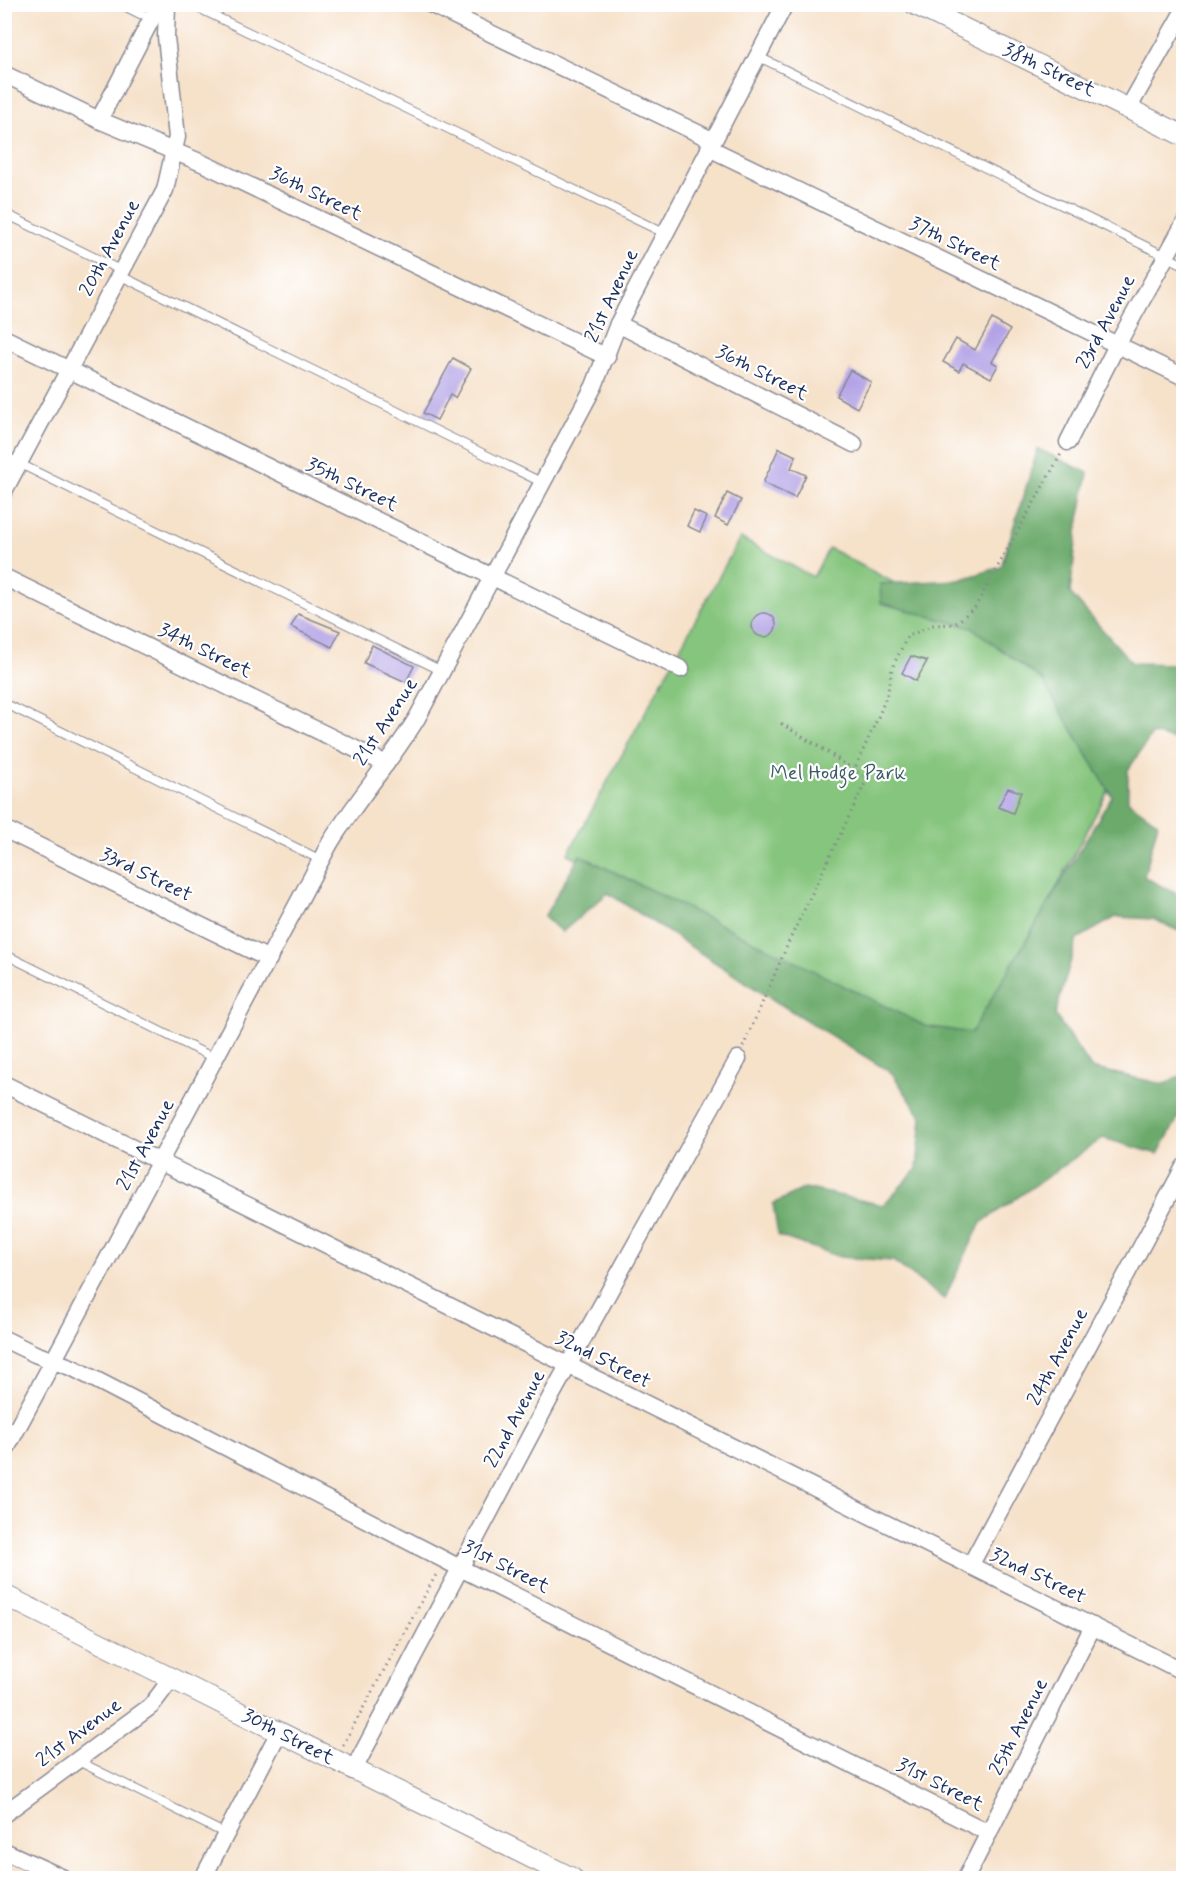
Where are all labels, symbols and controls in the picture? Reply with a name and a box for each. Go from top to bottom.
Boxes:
street label: 38th Street [998,36,1100,104]
street label: 36th Street [265,160,367,228]
street label: 20th Avenue [73,195,147,301]
street label: 37th Street [905,210,1005,278]
street label: 21st Avenue [579,245,645,347]
street label: 23rd Avenue [1070,270,1142,374]
street label: 36th Street [711,338,813,408]
street label: 35th Street [301,451,403,519]
street label: 34th Street [154,617,256,685]
street label: 21st Avenue [347,672,425,771]
park label: Mel Hodge Park [770,760,906,789]
street label: 33rd Street [95,841,197,909]
street label: 21st Avenue [111,1094,182,1196]
street label: 24th Avenue [1021,1303,1095,1411]
street label: 32nd Street [551,1324,655,1396]
street label: 22nd Avenue [478,1365,552,1473]
street label: 31st Street [458,1534,554,1601]
street label: 32nd Street [986,1541,1090,1611]
street label: 25th Avenue [983,1674,1055,1780]
street label: 21st Avenue [31,1692,127,1774]
street label: 30th Street [237,1702,339,1772]
street label: 31st Street [892,1752,988,1819]

